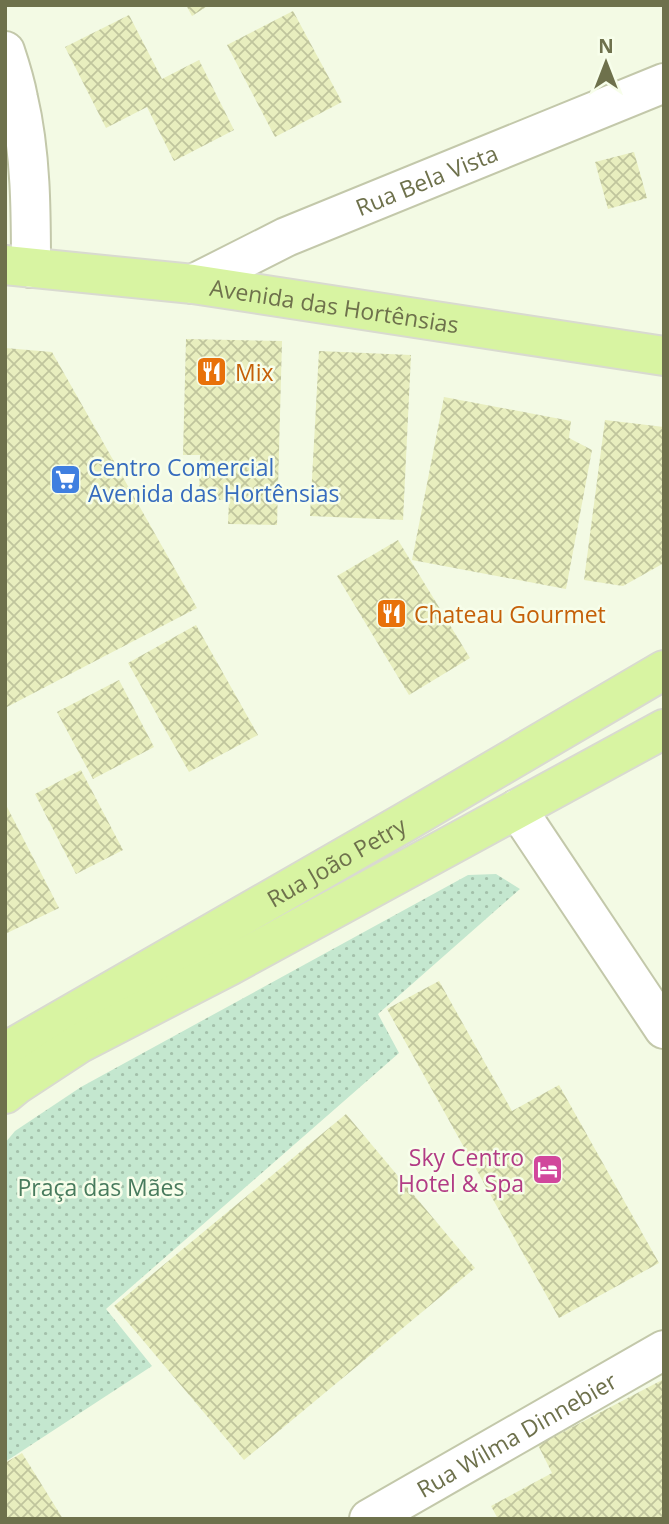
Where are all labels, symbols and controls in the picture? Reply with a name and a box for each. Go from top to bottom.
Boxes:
north arrow [571,28,641,98]
text: N [598,33,614,59]
street label: Rua Bela Vista [351,136,502,223]
street label: Avenida das Hortênsias [208,271,461,340]
restaurant icon: Mix [195,355,229,389]
place label: Mix [235,356,274,388]
place label: Centro Comercial Avenida das Hortênsias [88,451,339,509]
supermarket icon: Centro Comercial Avenida das Hortênsias [48,463,82,497]
restaurant icon: Chateau Gourmet [374,597,408,631]
place label: Chateau Gourmet [414,598,606,630]
street label: Rua João Petry [261,809,412,914]
place label: Sky Centro Hotel & Spa [398,1141,524,1199]
hotel icon: Sky Centro Hotel & Spa [530,1153,564,1187]
park label: Praça das Mães [18,1171,184,1203]
street label: Rua Wilma Dinnebier [411,1364,623,1505]

